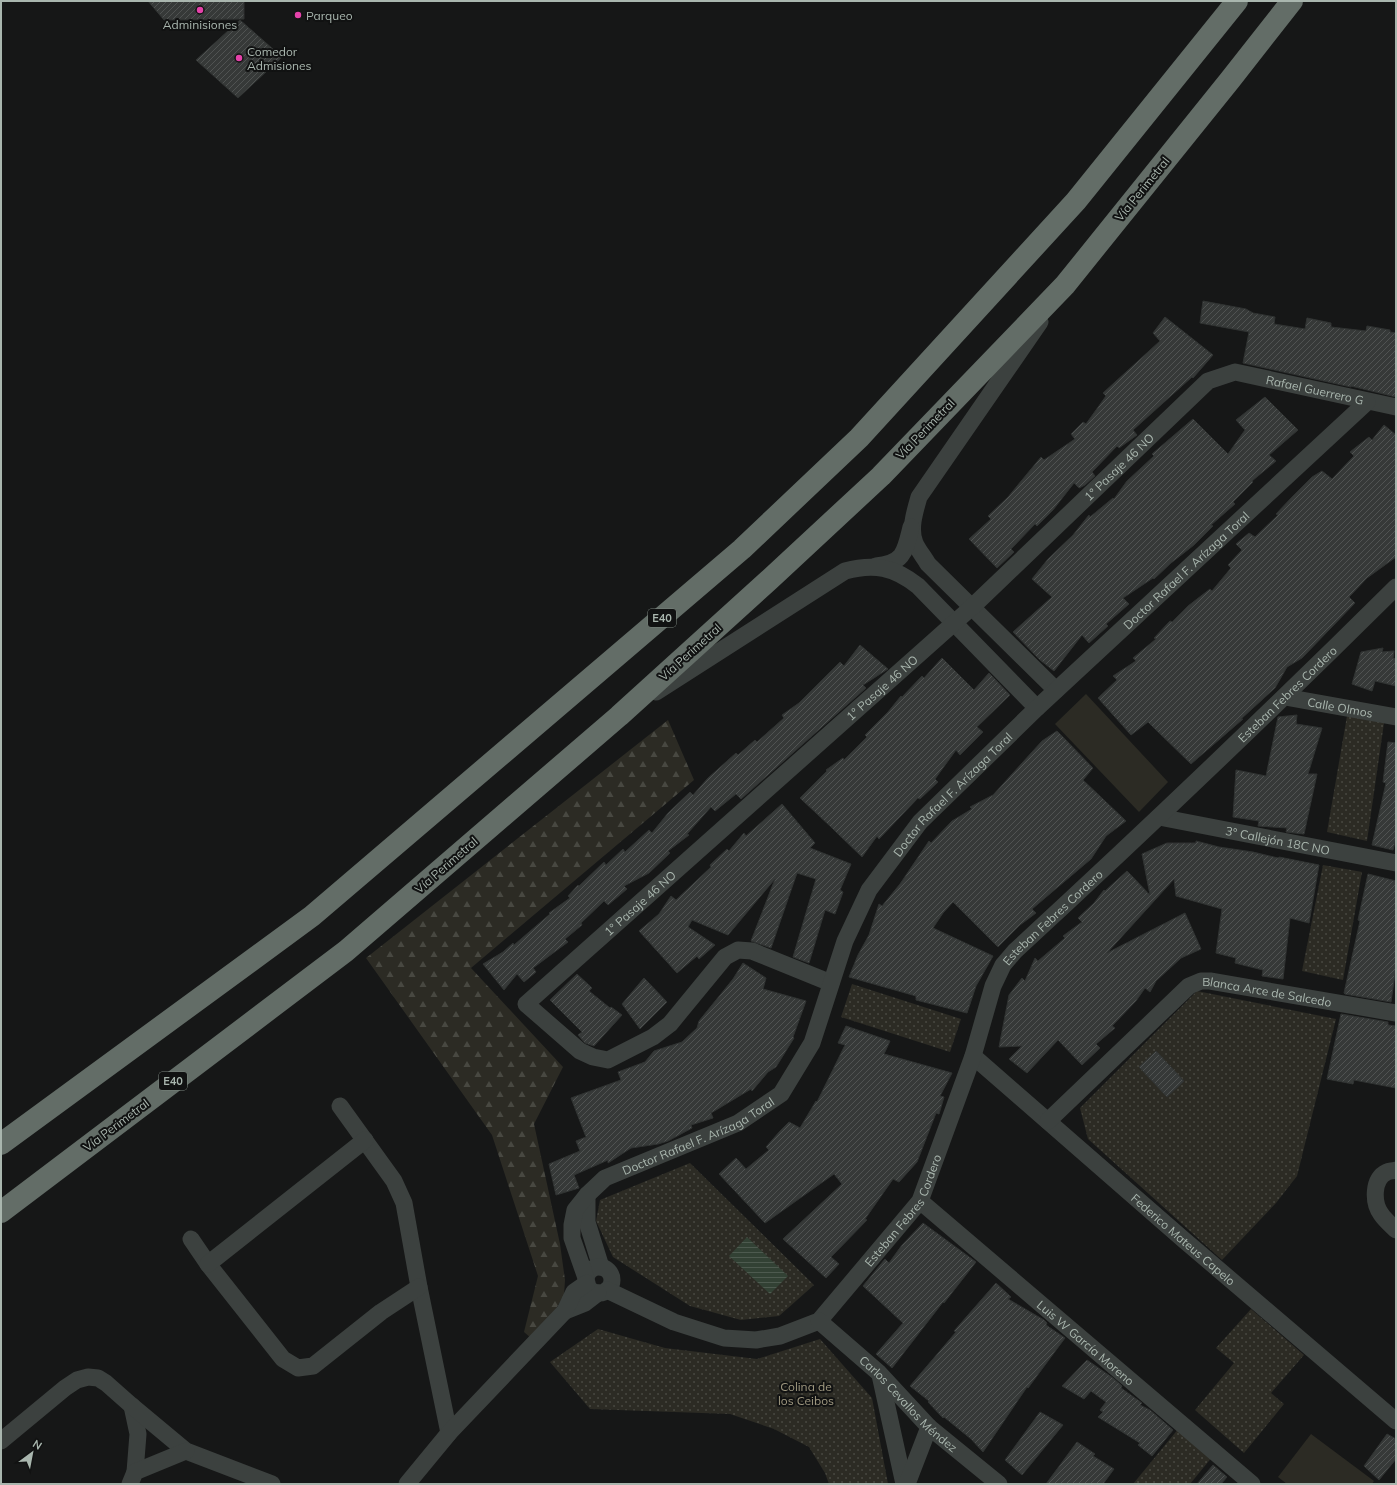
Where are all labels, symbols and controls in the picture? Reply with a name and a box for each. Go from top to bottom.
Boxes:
marker: Adminisiones [195,5,205,15]
place label: Parqueo [306,8,353,23]
marker: Parqueo [293,10,303,20]
place label: Adminisiones [163,17,237,32]
place label: Comedor Admisiones [247,44,312,73]
marker: Comedor Admisiones [234,53,244,63]
street label: Vía Perimetral [1111,154,1173,224]
street label: Rafael Guerrero G [1265,371,1365,407]
street label: Vía Perimetral [892,396,958,462]
street label: 1° Pasaje 46 NO [1081,430,1157,503]
street label: Doctor Rafael F. Arízaga Toral [1120,508,1252,632]
road number: E40 [648,609,676,627]
street label: Vía Perimetral [656,620,724,684]
street label: Esteban Febres Cordero [1234,642,1340,745]
street label: 1° Pasaje 46 NO [843,652,921,723]
street label: Calle Olmos [1306,694,1374,720]
street label: Doctor Rafael F. Arízaga Toral [889,729,1015,859]
street label: 3° Callejón 18C NO [1224,823,1331,858]
street label: Vía Perimetral [411,834,481,896]
street label: Esteban Febres Cordero [999,866,1105,968]
street label: 1° Pasaje 46 NO [601,867,679,939]
street label: Blanca Arce de Salcedo [1202,974,1333,1009]
road number: E40 [159,1072,187,1090]
street label: Doctor Rafael F. Arízaga Toral [620,1094,777,1178]
street label: Vía Perimetral [80,1095,152,1155]
street label: Esteban Febres Cordero [861,1152,944,1269]
street label: Federico Mateus Capelo [1128,1190,1239,1288]
street label: Luis W García Moreno [1034,1297,1138,1388]
street label: Carlos Cevallos Méndez [857,1352,961,1455]
park label: Colina de los Ceibos [778,1379,834,1408]
north arrow [12,1433,52,1473]
text: N [30,1436,45,1453]

